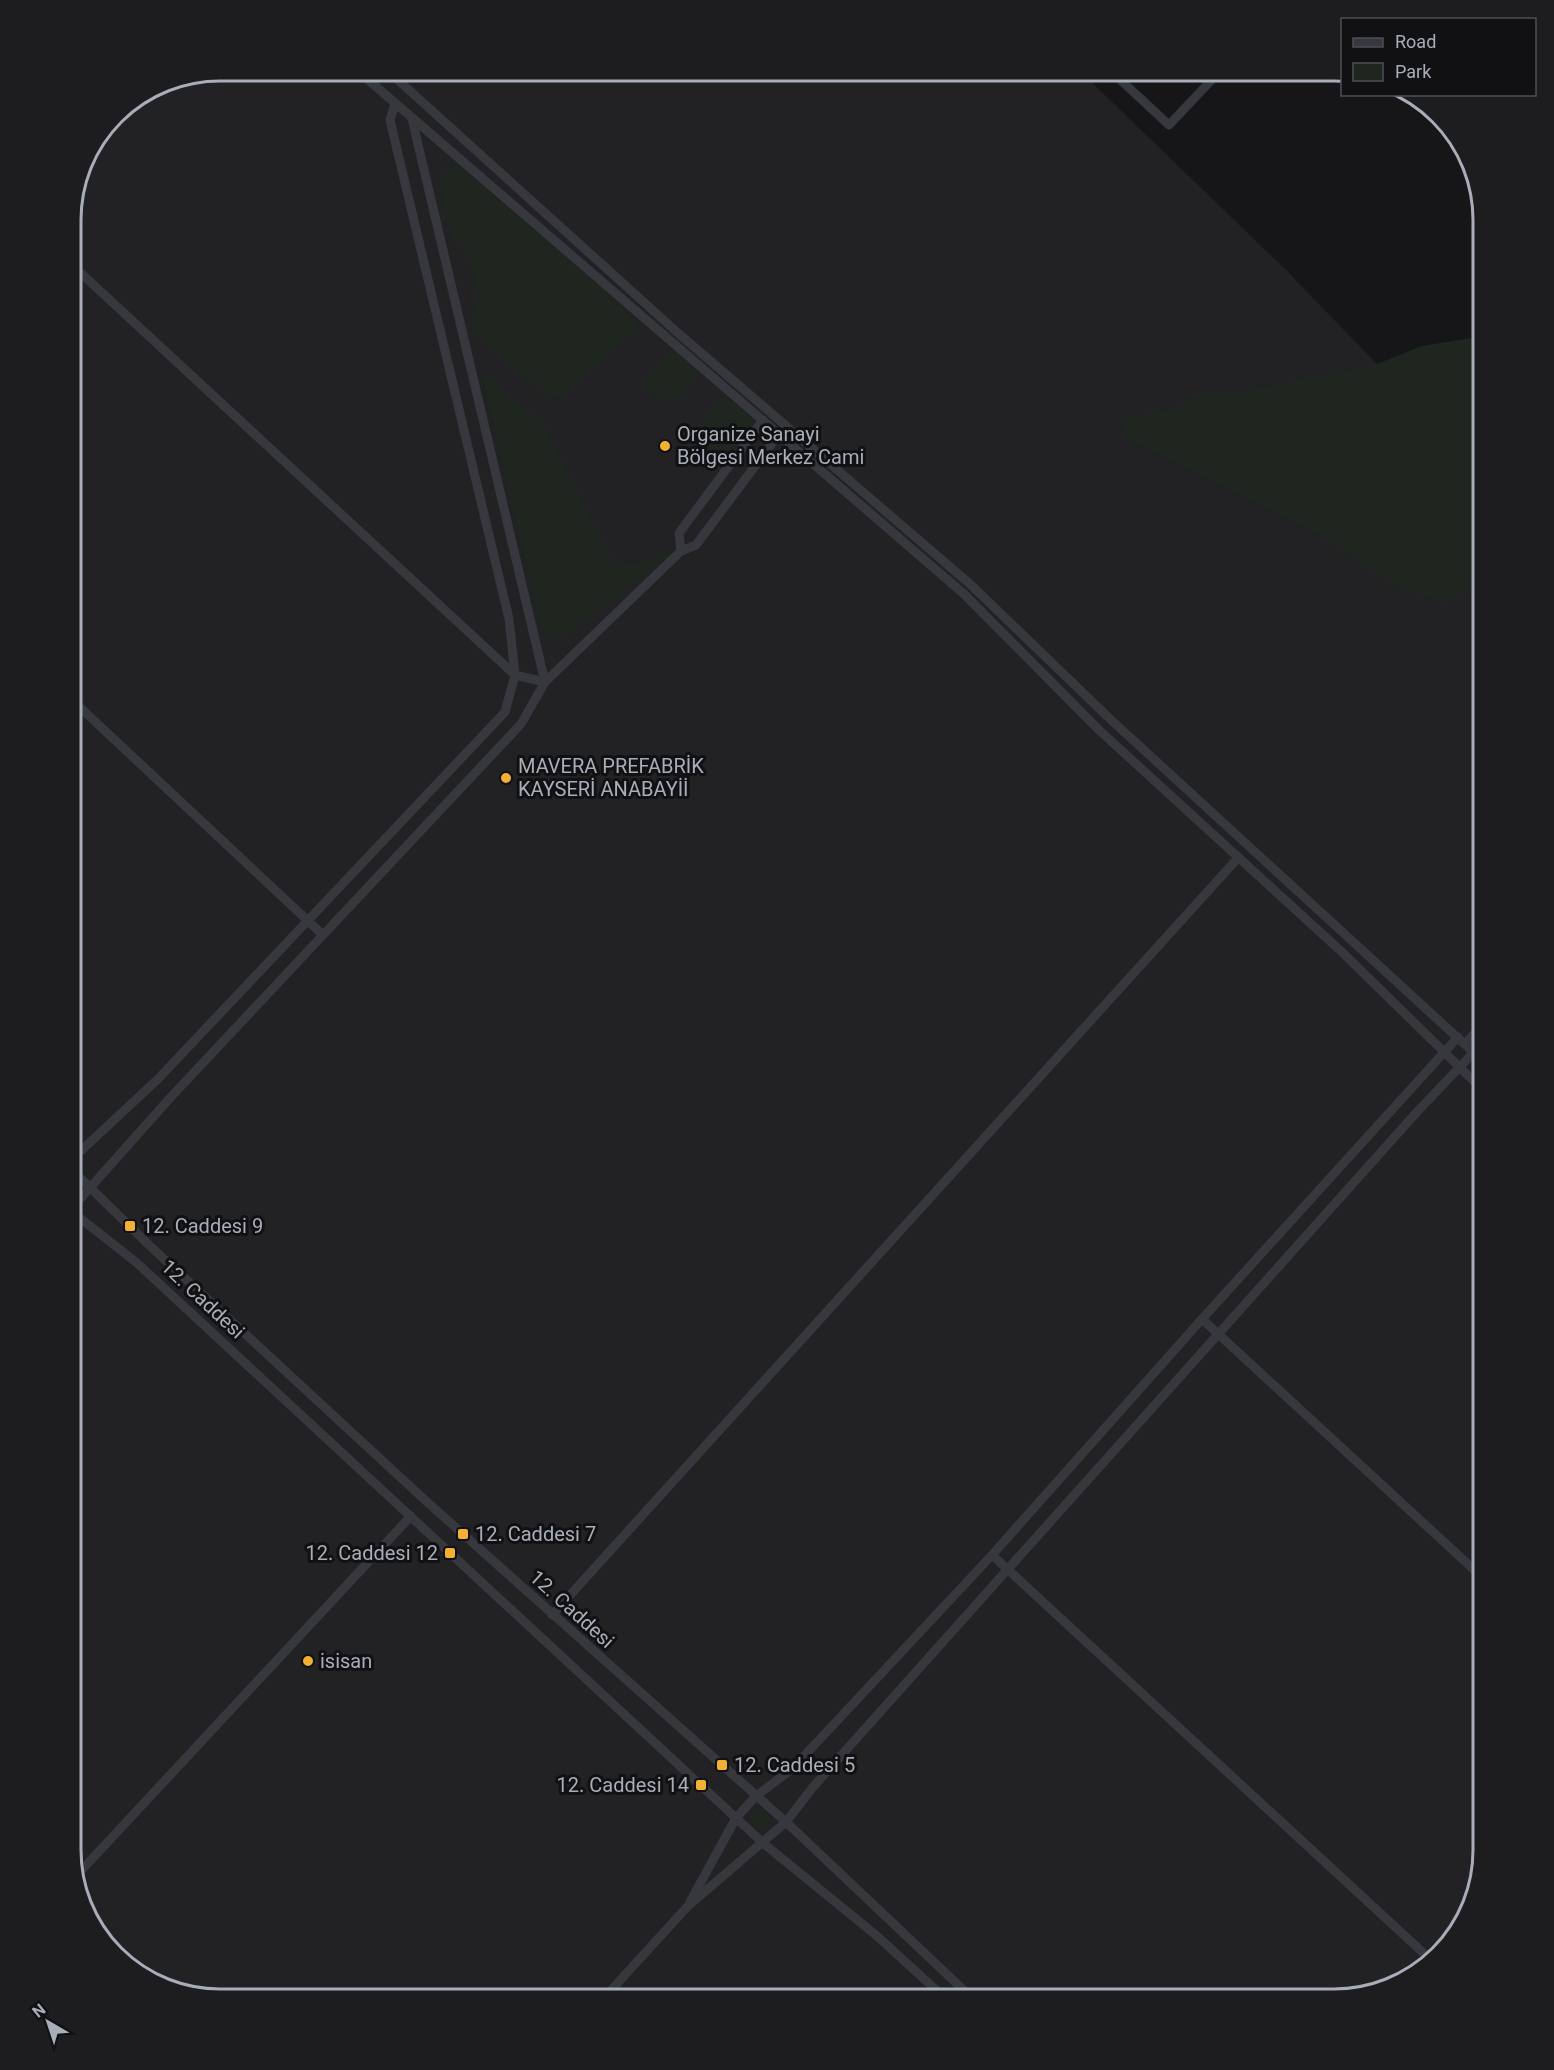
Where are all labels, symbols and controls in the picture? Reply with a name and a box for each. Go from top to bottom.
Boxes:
legend [1341,18,1536,96]
text: Road [1395,31,1436,52]
text: Park [1395,61,1432,82]
place label: Organize Sanayi Bölgesi Merkez Cami [677,422,864,469]
marker: Organize Sanayi Bölgesi Merkez Cami [658,439,672,453]
place label: MAVERA PREFABRİK KAYSERİ ANABAYİİ [518,754,704,801]
marker: MAVERA PREFABRİK KAYSERİ ANABAYİİ [499,771,513,785]
place label: 12. Caddesi 9 [142,1214,263,1238]
marker: 12. Caddesi 9 [123,1219,137,1233]
street label: 12. Caddesi [156,1254,250,1344]
place label: 12. Caddesi 7 [475,1522,596,1546]
marker: 12. Caddesi 7 [456,1527,470,1541]
place label: 12. Caddesi 12 [306,1541,438,1565]
marker: 12. Caddesi 12 [443,1546,457,1560]
street label: 12. Caddesi [525,1565,619,1653]
place label: isisan [320,1649,372,1673]
marker: isisan [301,1654,315,1668]
place label: 12. Caddesi 5 [734,1753,855,1777]
marker: 12. Caddesi 5 [715,1758,729,1772]
place label: 12. Caddesi 14 [557,1773,689,1797]
marker: 12. Caddesi 14 [694,1778,708,1792]
north arrow [18,1992,78,2052]
text: N [29,2000,49,2022]

